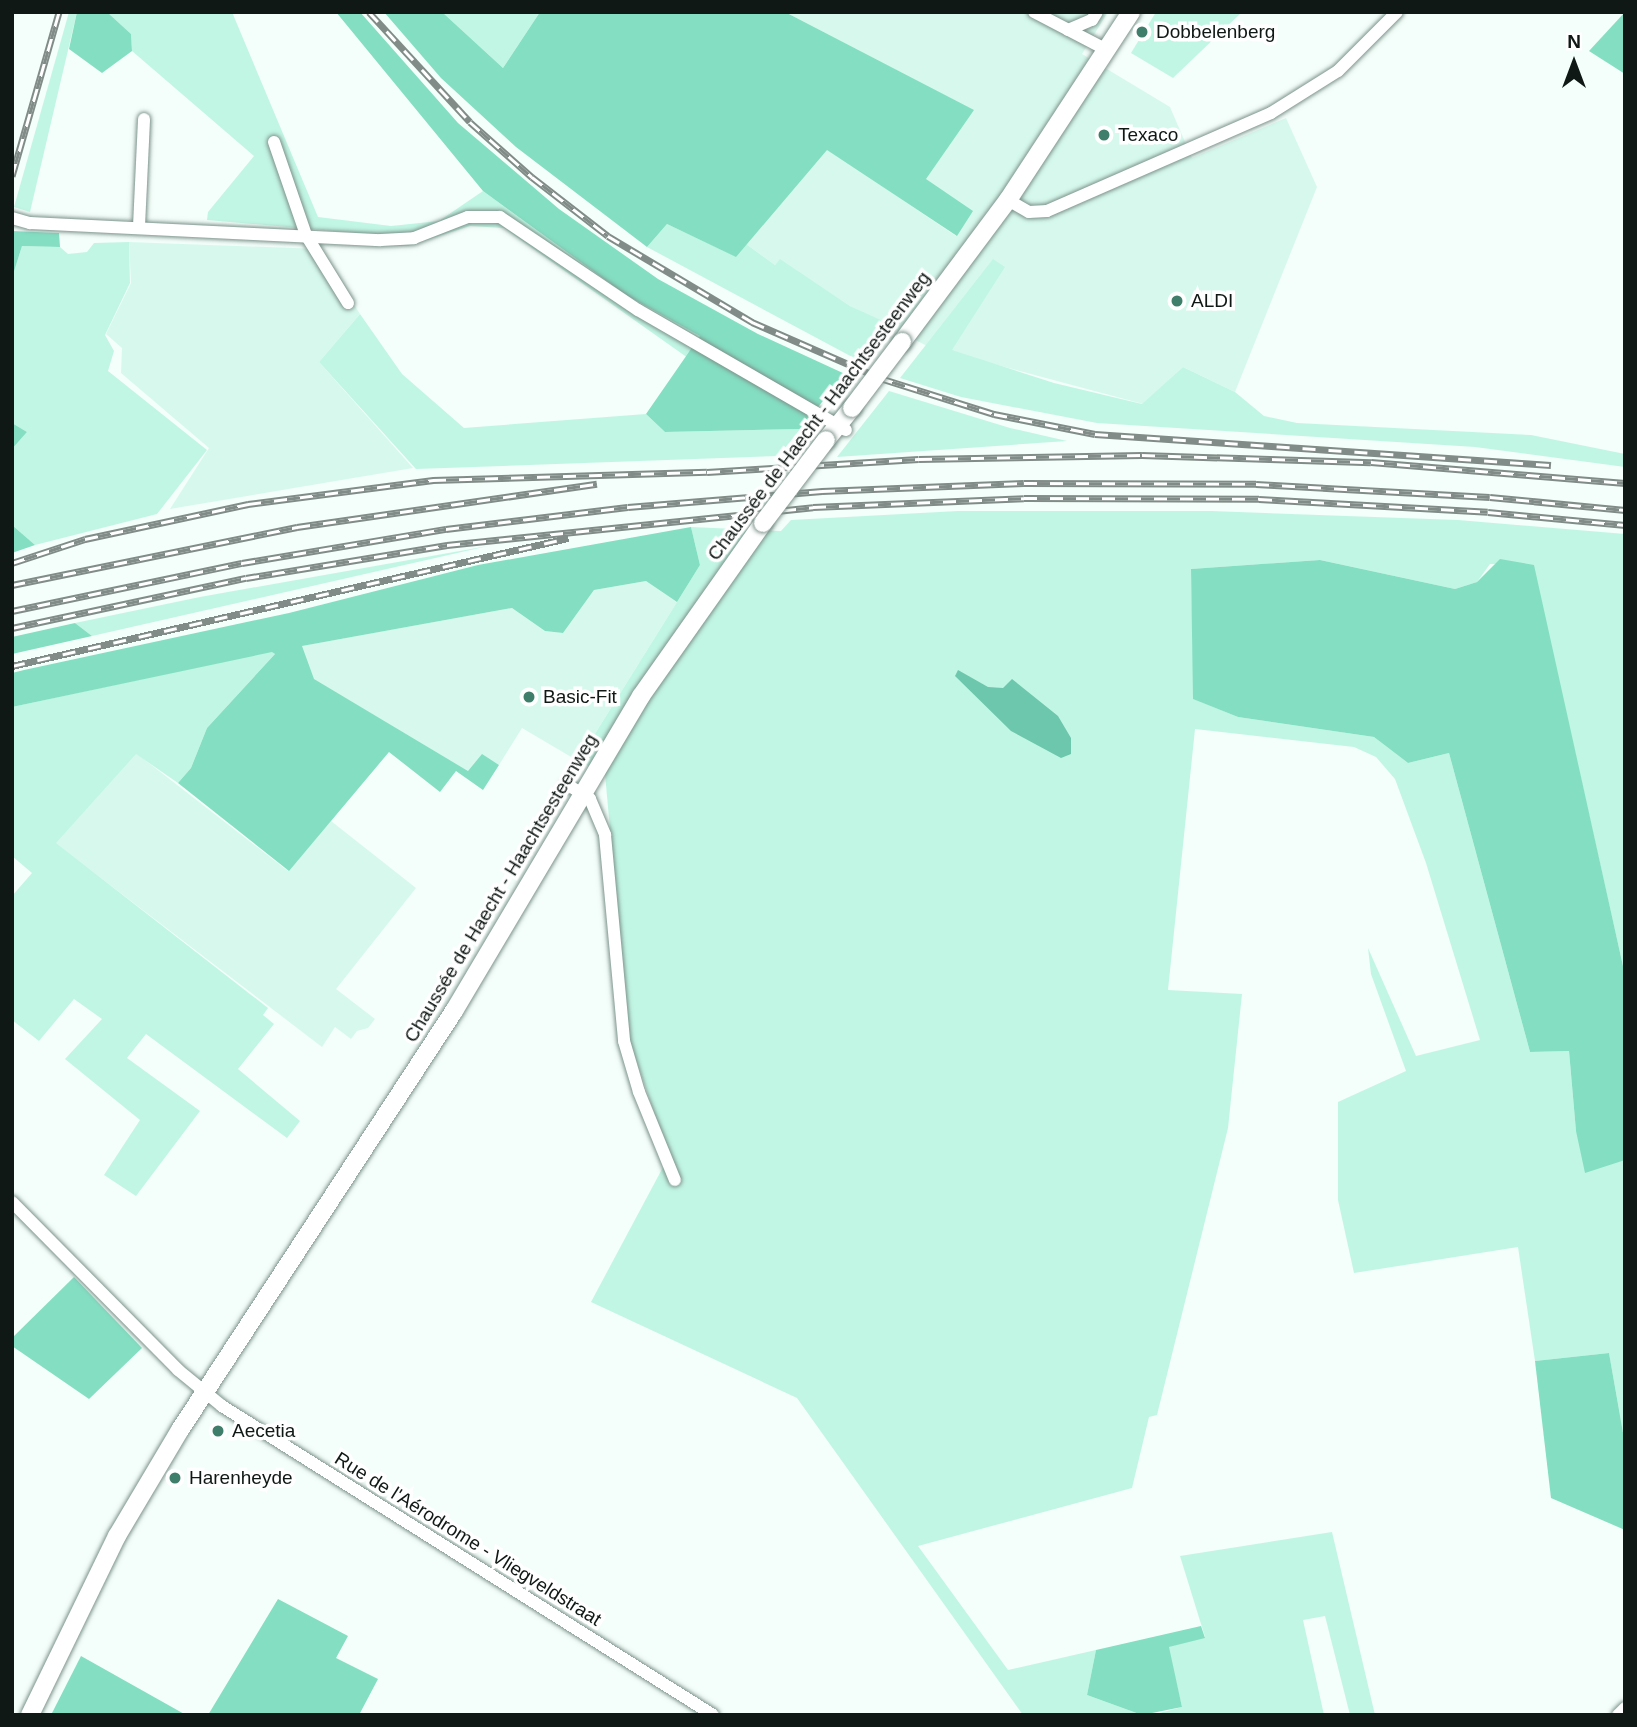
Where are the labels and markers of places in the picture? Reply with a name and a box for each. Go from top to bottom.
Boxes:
place label: Dobbelenberg [1156,21,1275,43]
marker: Dobbelenberg [1134,24,1150,40]
place label: Texaco [1118,124,1178,146]
marker: Texaco [1096,127,1112,143]
place label: ALDI [1191,290,1233,312]
marker: ALDI [1169,293,1185,309]
place label: Basic-Fit [543,686,617,708]
marker: Basic-Fit [521,689,537,705]
place label: Aecetia [232,1420,295,1442]
marker: Aecetia [210,1423,226,1439]
place label: Harenheyde [189,1467,293,1489]
marker: Harenheyde [167,1470,183,1486]

